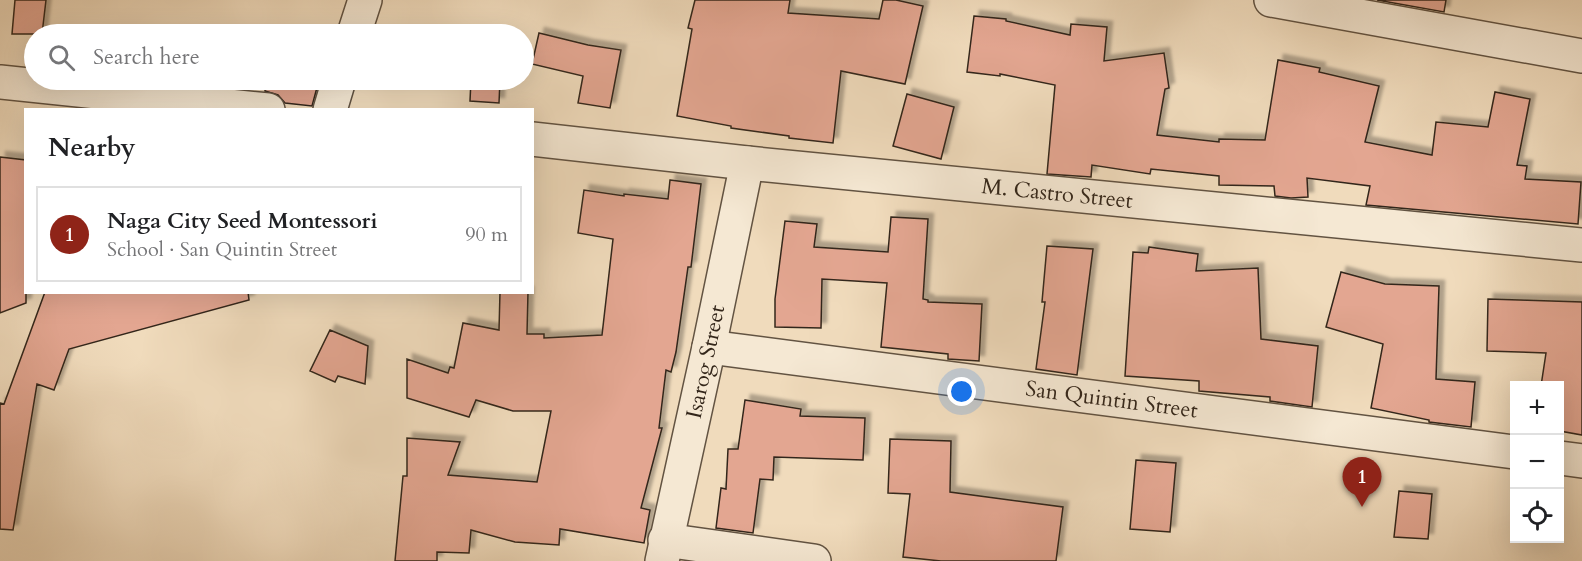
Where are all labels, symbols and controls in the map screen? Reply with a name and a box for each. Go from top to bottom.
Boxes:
search box [24,24,534,90]
icon: search [45,41,78,74]
text: Search here [93,42,200,72]
text: Nearby [48,130,136,165]
street label: M. Castro Street [980,171,1134,216]
text: Naga City Seed Montessori [107,206,377,236]
text: 1 [64,221,75,248]
text: 90 m [465,221,508,248]
text: School · San Quintin Street [107,236,337,263]
street label: Isarog Street [679,302,732,421]
street label: San Quintin Street [1024,373,1199,426]
your location [947,377,976,406]
map controls [1510,381,1564,543]
button: + [1510,381,1564,435]
button: − [1510,435,1564,489]
pin: 1 [1342,458,1382,507]
button: locate [1510,489,1564,543]

